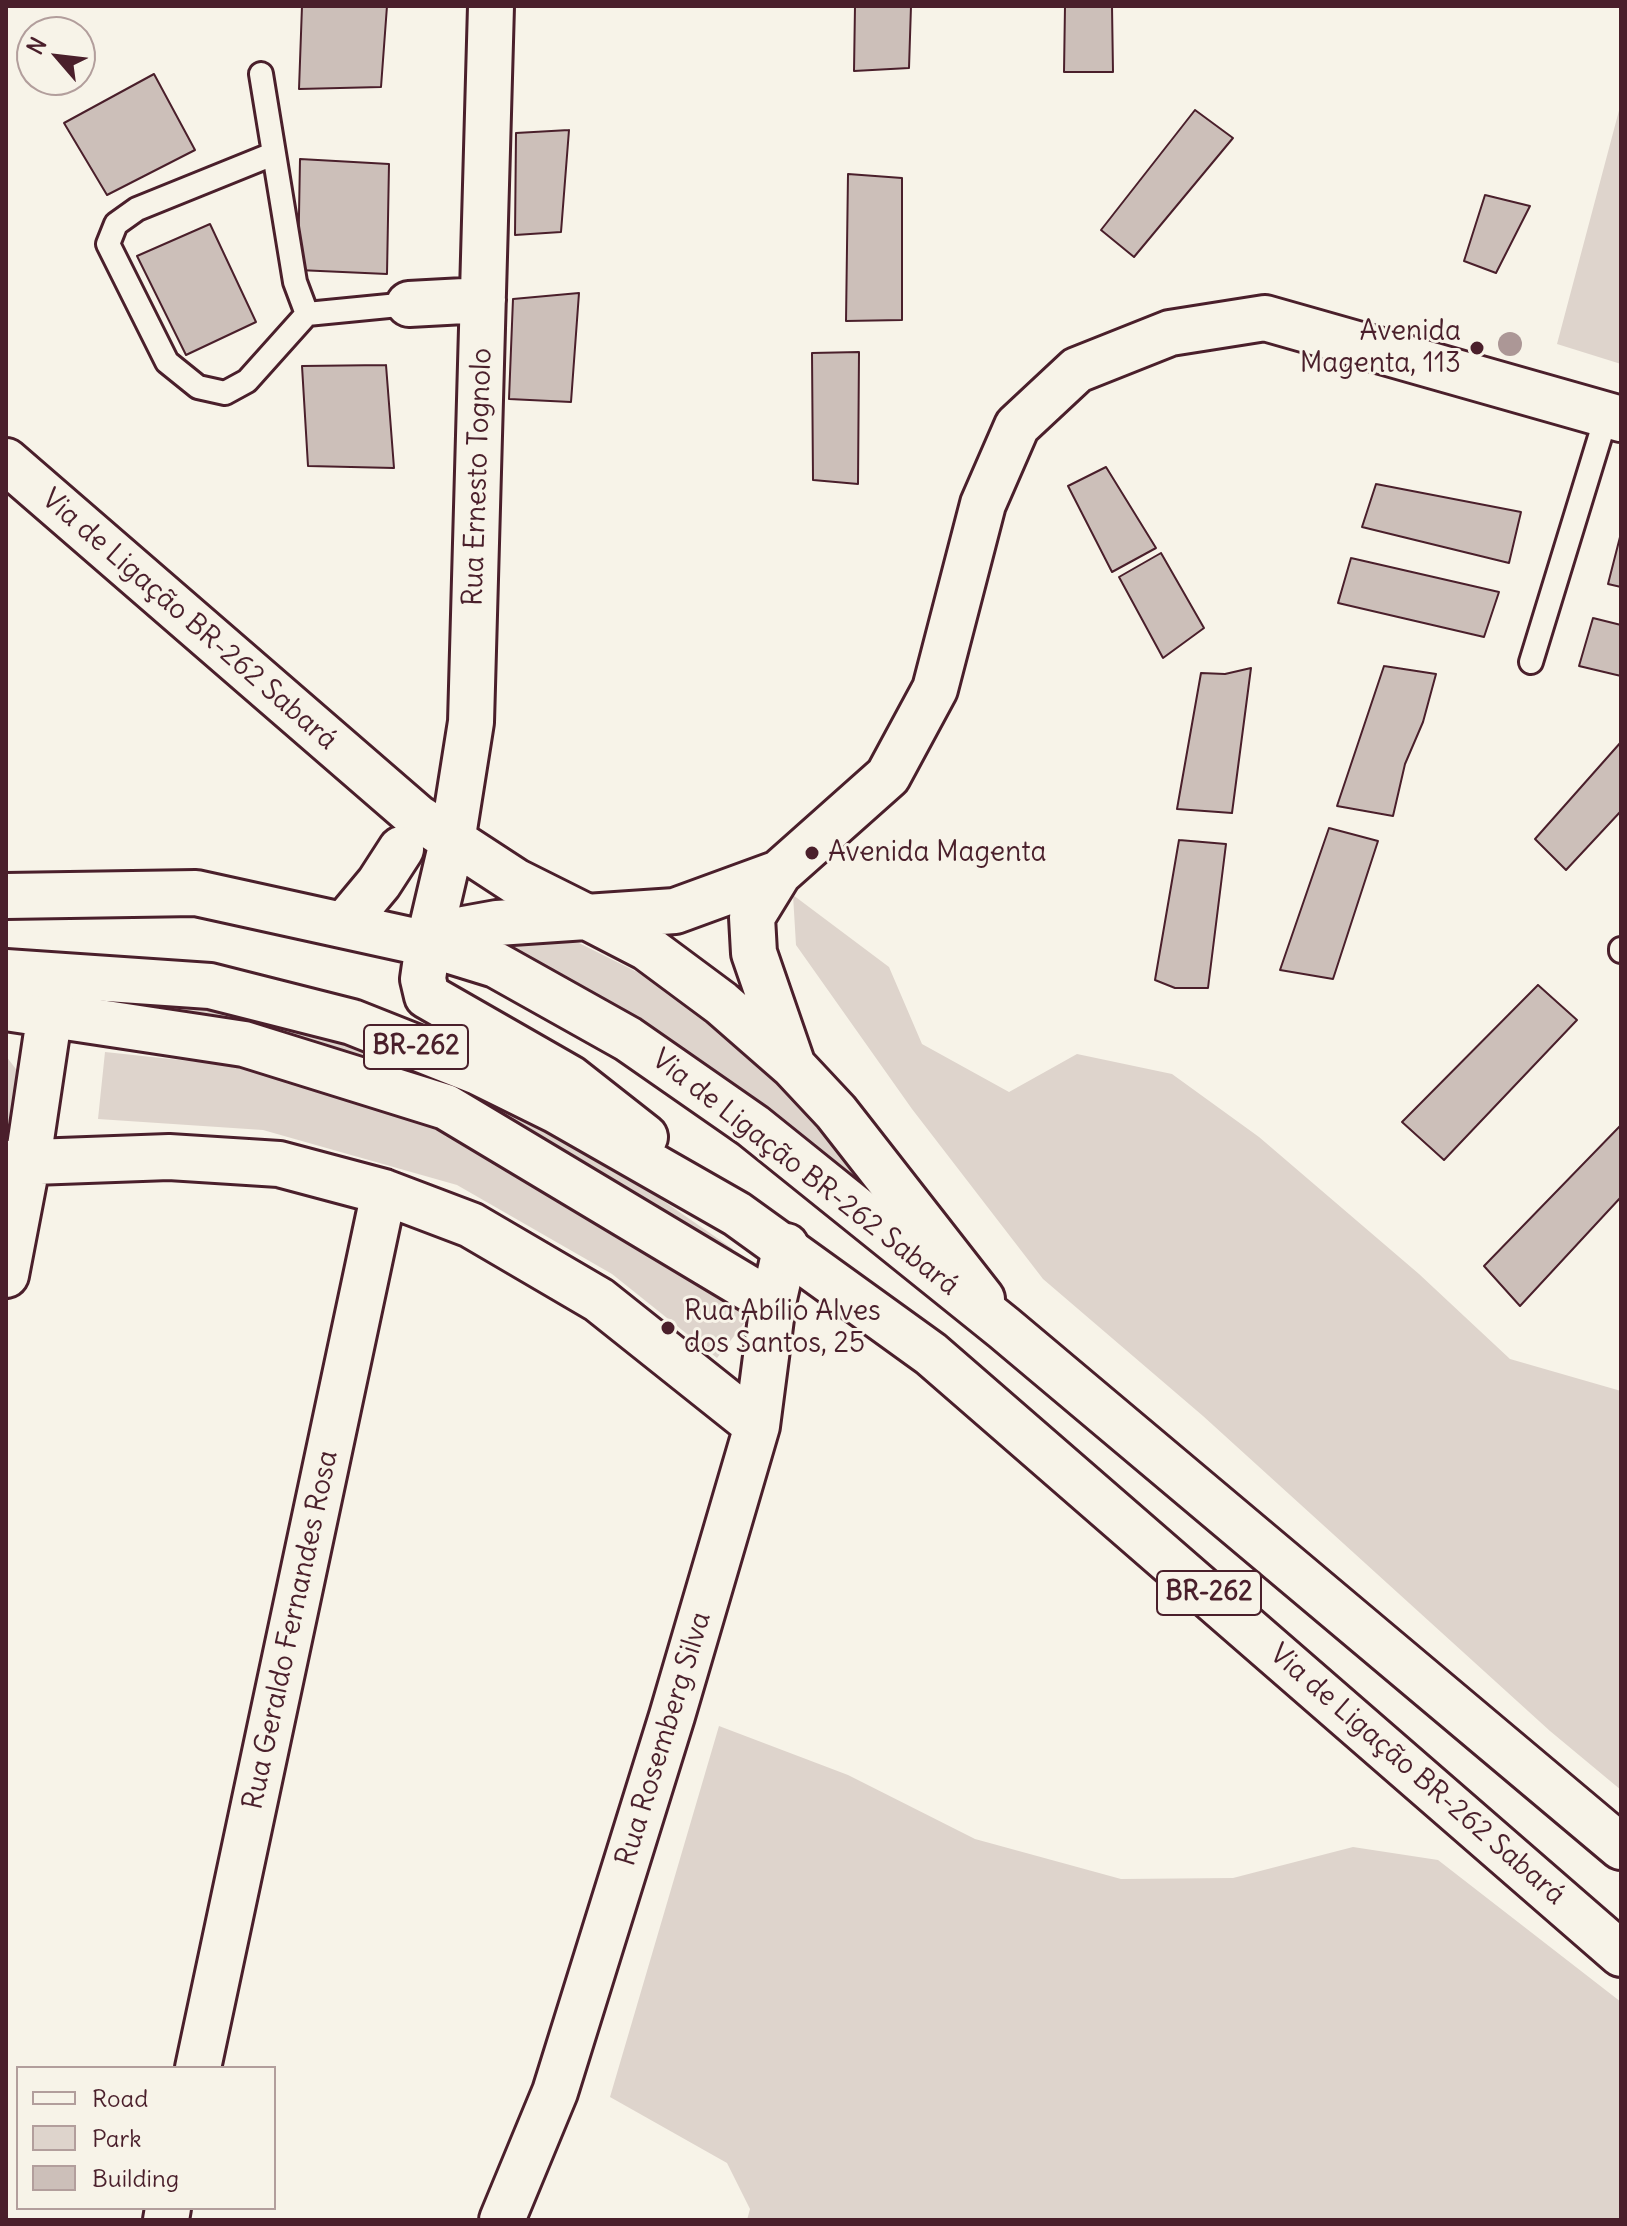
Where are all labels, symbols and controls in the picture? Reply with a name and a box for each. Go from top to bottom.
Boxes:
north arrow [16,16,96,96]
text: N [21,32,53,59]
place label: Avenida Magenta, 113 [1300,315,1461,381]
marker: Avenida Magenta, 113 [1468,339,1486,357]
street label: Rua Ernesto Tognolo [457,347,499,607]
street label: Via de Ligação BR-262 Sabará [34,483,344,757]
place label: Avenida Magenta [828,836,1047,870]
marker: Avenida Magenta [803,844,821,862]
road number: BR-262 [364,1025,468,1069]
street label: Via de Ligação BR-262 Sabará [645,1043,965,1303]
place label: Rua Abílio Alves dos Santos, 25 [684,1295,881,1361]
marker: Rua Abílio Alves dos Santos, 25 [659,1319,677,1337]
street label: Rua Geraldo Fernandes Rosa [237,1447,345,1813]
road number: BR-262 [1157,1571,1261,1615]
street label: Rua Rosemberg Silva [609,1608,719,1870]
street label: Via de Ligação BR-262 Sabará [1262,1638,1572,1912]
legend [16,2066,276,2210]
text: Road [92,2083,148,2113]
text: Park [92,2123,142,2153]
text: Building [92,2163,179,2193]

